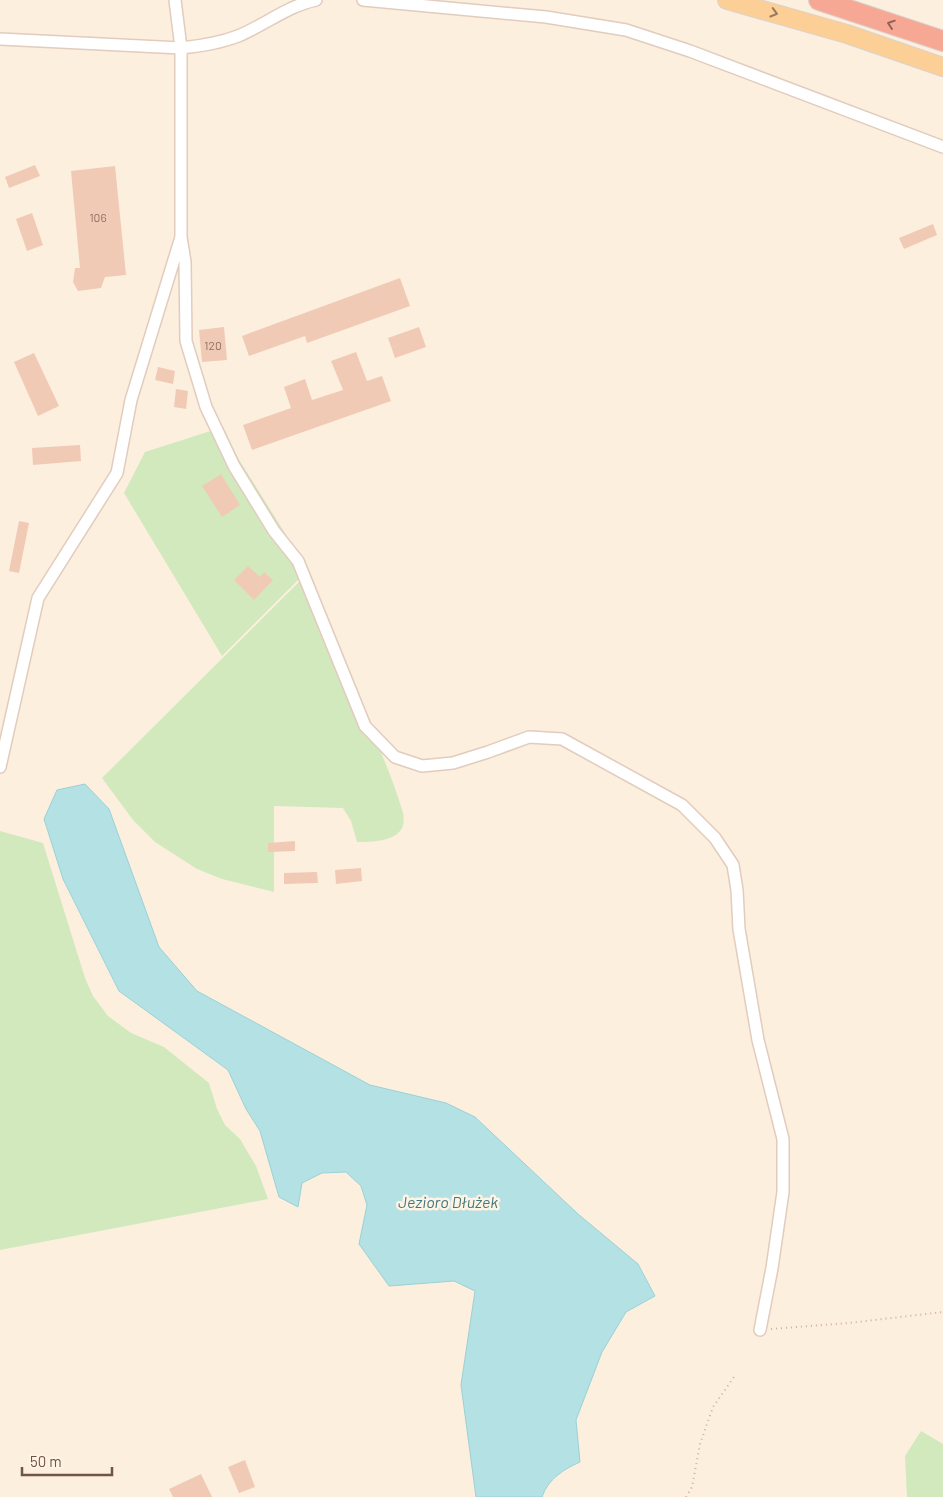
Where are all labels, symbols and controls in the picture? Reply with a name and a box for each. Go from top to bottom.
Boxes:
one-way arrow [769,7,777,17]
one-way arrow [888,20,896,30]
house number: 106 [89,210,107,224]
house number: 120 [204,338,222,352]
water label: Jezioro Dłużek [398,1192,498,1211]
scale bar [22,1444,112,1476]
text: 50 m [30,1452,62,1470]

